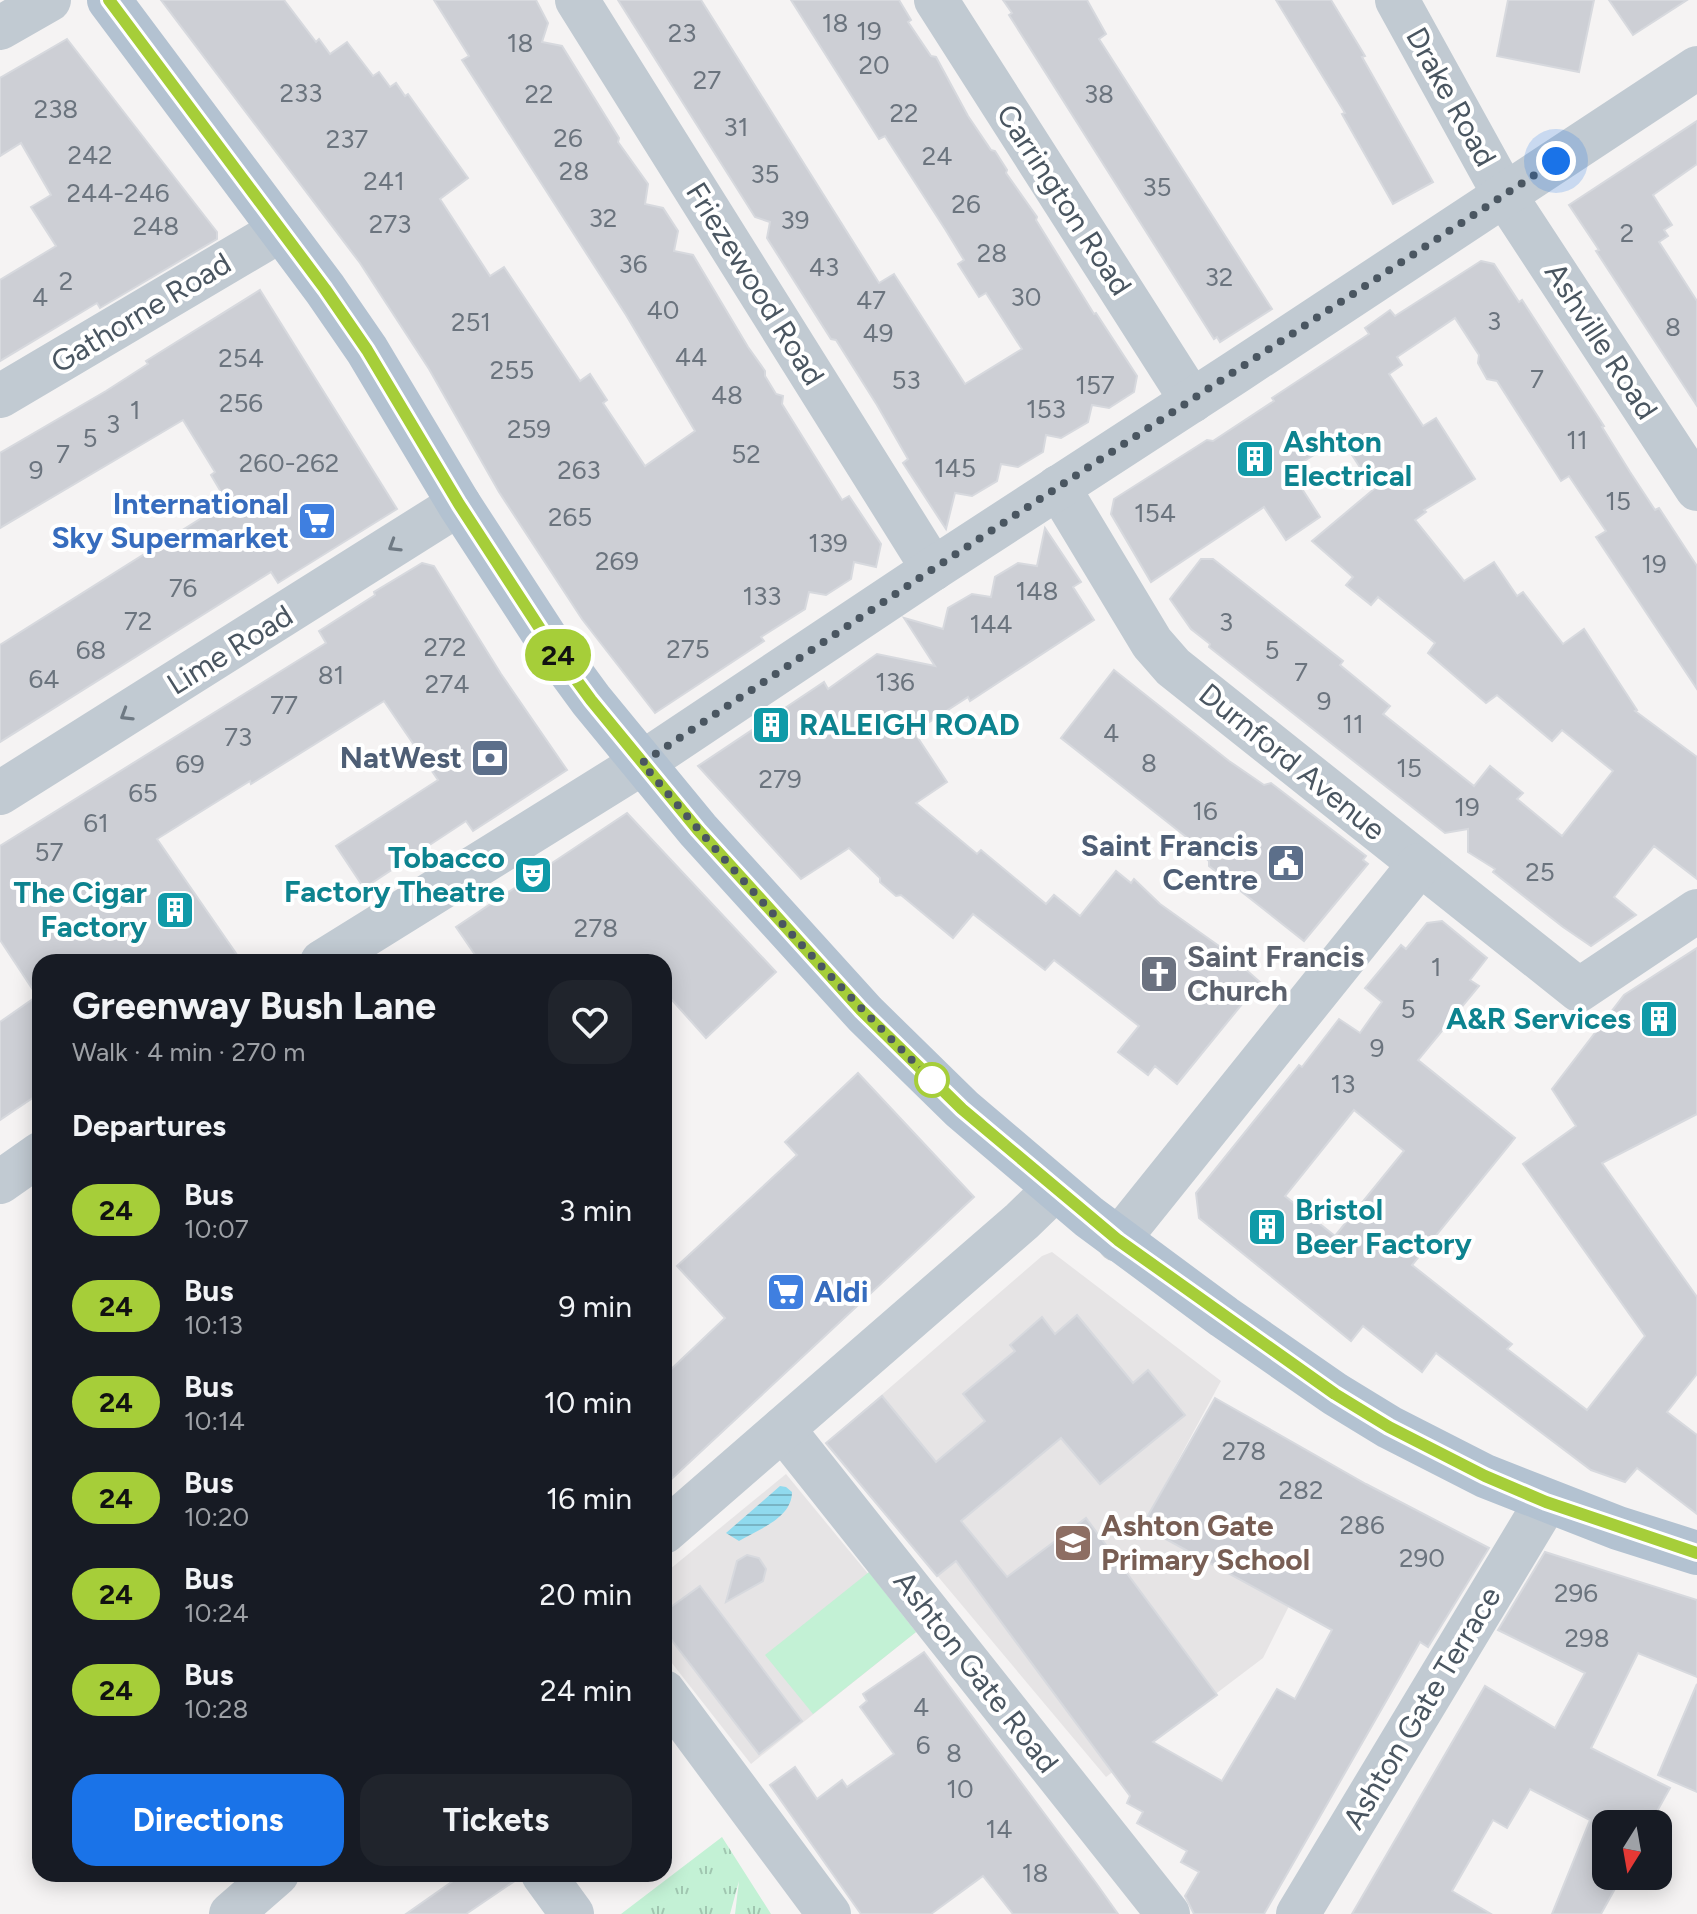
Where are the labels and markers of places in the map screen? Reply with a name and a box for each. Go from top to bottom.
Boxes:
place label: Ashton Electrical [1283,423,1412,494]
building icon: Ashton Electrical [1234,438,1276,480]
place label: International Sky Supermarket [51,485,289,556]
supermarket icon: International Sky Supermarket [296,500,338,542]
building icon: RALEIGH ROAD [750,704,792,746]
place label: RALEIGH ROAD [799,706,1020,743]
bank icon: NatWest [469,737,511,779]
place label: NatWest [340,739,462,776]
place label: Saint Francis Centre [1081,827,1258,898]
place label: Tobacco Factory Theatre [284,839,505,910]
public building icon: Saint Francis Centre [1265,842,1307,884]
theatre icon: Tobacco Factory Theatre [512,854,554,896]
place label: The Cigar Factory [14,874,148,945]
building icon: The Cigar Factory [154,889,196,931]
place label: Saint Francis Church [1187,938,1364,1009]
church icon: Saint Francis Church [1138,953,1180,995]
building icon: A&R Services [1638,998,1680,1040]
place label: A&R Services [1446,1000,1631,1037]
unlabelled marker [915,1063,949,1097]
place label: Bristol Beer Factory [1295,1191,1472,1262]
building icon: Bristol Beer Factory [1246,1206,1288,1248]
supermarket icon: Aldi [765,1271,807,1313]
place label: Aldi [814,1273,869,1310]
place label: Ashton Gate Primary School [1101,1507,1310,1578]
school or university icon: Ashton Gate Primary School [1052,1522,1094,1564]

